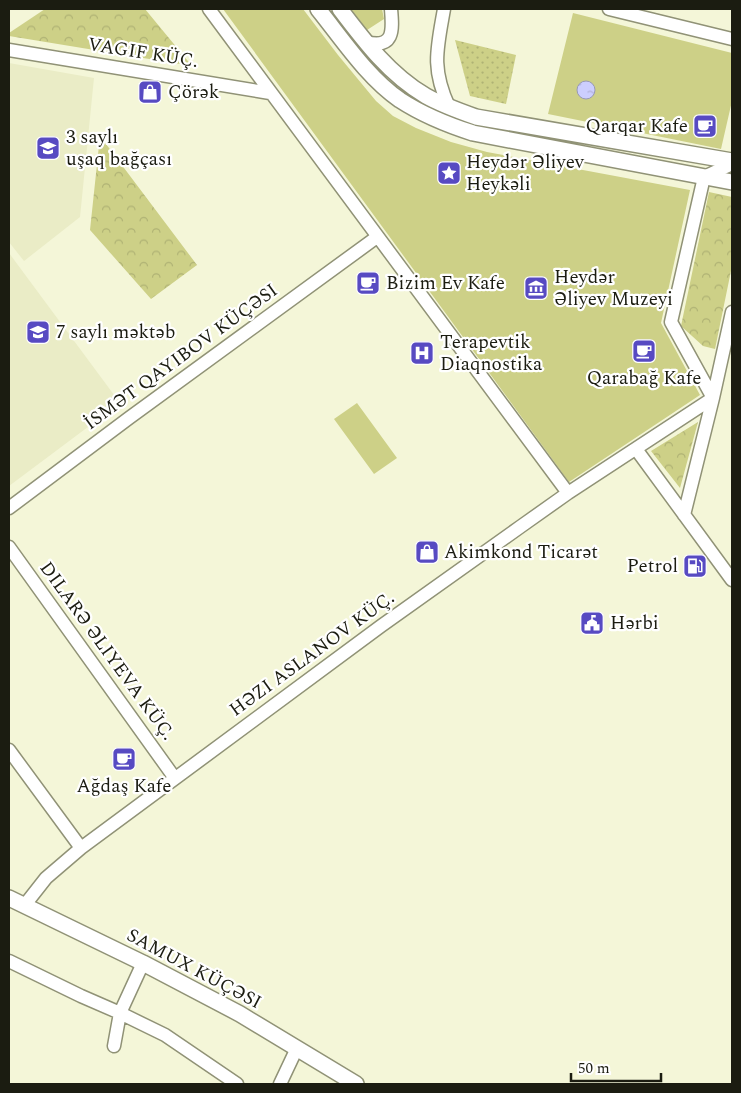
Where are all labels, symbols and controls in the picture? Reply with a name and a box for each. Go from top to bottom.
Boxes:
street label: VAGIF KÜÇ. [86,30,200,76]
place label: Çörək [168,78,220,107]
shop icon: Çörək [137,79,163,105]
place label: Qarqar Kafe [586,112,688,141]
cafe icon: Qarqar Kafe [692,113,718,139]
place label: 3 saylı uşaq bağçası [66,123,172,174]
school or university icon: 3 saylı uşaq bağçası [35,135,61,161]
place label: Heydər Əliyev Heykəli [466,148,585,199]
place icon: Heydər Əliyev Heykəli [436,160,462,186]
place label: Heydər Əliyev Muzeyi [554,263,673,314]
place label: Bizim Ev Kafe [386,269,505,298]
cafe icon: Bizim Ev Kafe [355,270,381,296]
museum icon: Heydər Əliyev Muzeyi [523,275,549,301]
street label: İSMƏT QAYIBOV KÜÇƏSI [78,277,284,437]
place label: 7 saylı məktəb [56,318,175,347]
school or university icon: 7 saylı məktəb [25,319,51,345]
place label: Terapevtik Diaqnostika [440,328,543,379]
cafe icon: Qarabağ Kafe [631,338,657,364]
hospital icon: Terapevtik Diaqnostika [409,340,435,366]
place label: Qarabağ Kafe [587,364,701,393]
place label: Akimkond Ticarət [444,538,598,567]
shop icon: Akimkond Ticarət [414,539,440,565]
place label: Petrol [627,552,678,581]
fuel station icon: Petrol [682,553,708,579]
street label: DILARƏ ƏLIYEVA KÜÇ. [32,555,182,747]
street label: HƏZI ASLANOV KÜÇ. [223,584,401,724]
place label: Hərbi [610,609,659,638]
public building icon: Hərbi [579,610,605,636]
cafe icon: Ağdaş Kafe [111,746,137,772]
place label: Ağdaş Kafe [76,772,172,801]
street label: SAMUX KÜÇƏSI [121,921,267,1017]
scale bar [571,1050,661,1082]
text: 50 m [578,1057,610,1080]

